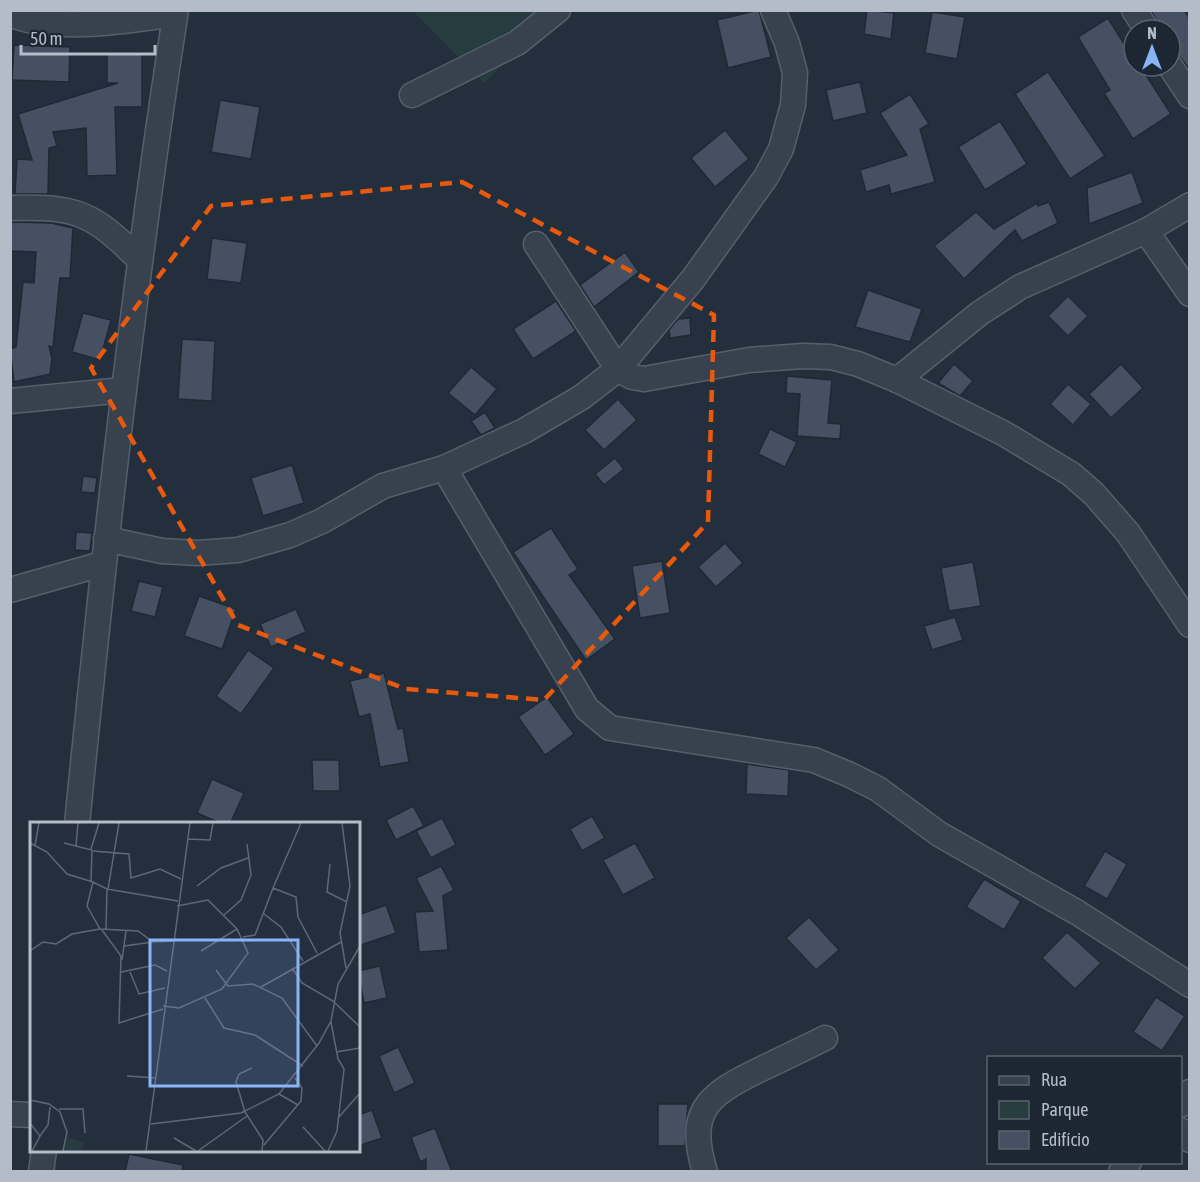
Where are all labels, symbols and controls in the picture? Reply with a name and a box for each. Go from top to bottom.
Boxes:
scale bar [21,18,154,56]
north arrow [1122,18,1182,78]
text: N [1147,24,1157,42]
text: 50 m [30,28,62,49]
inset map [30,822,360,1152]
legend [987,1056,1182,1164]
text: Rua [1041,1069,1067,1090]
text: Parque [1041,1099,1089,1120]
text: Edifício [1041,1129,1090,1150]

